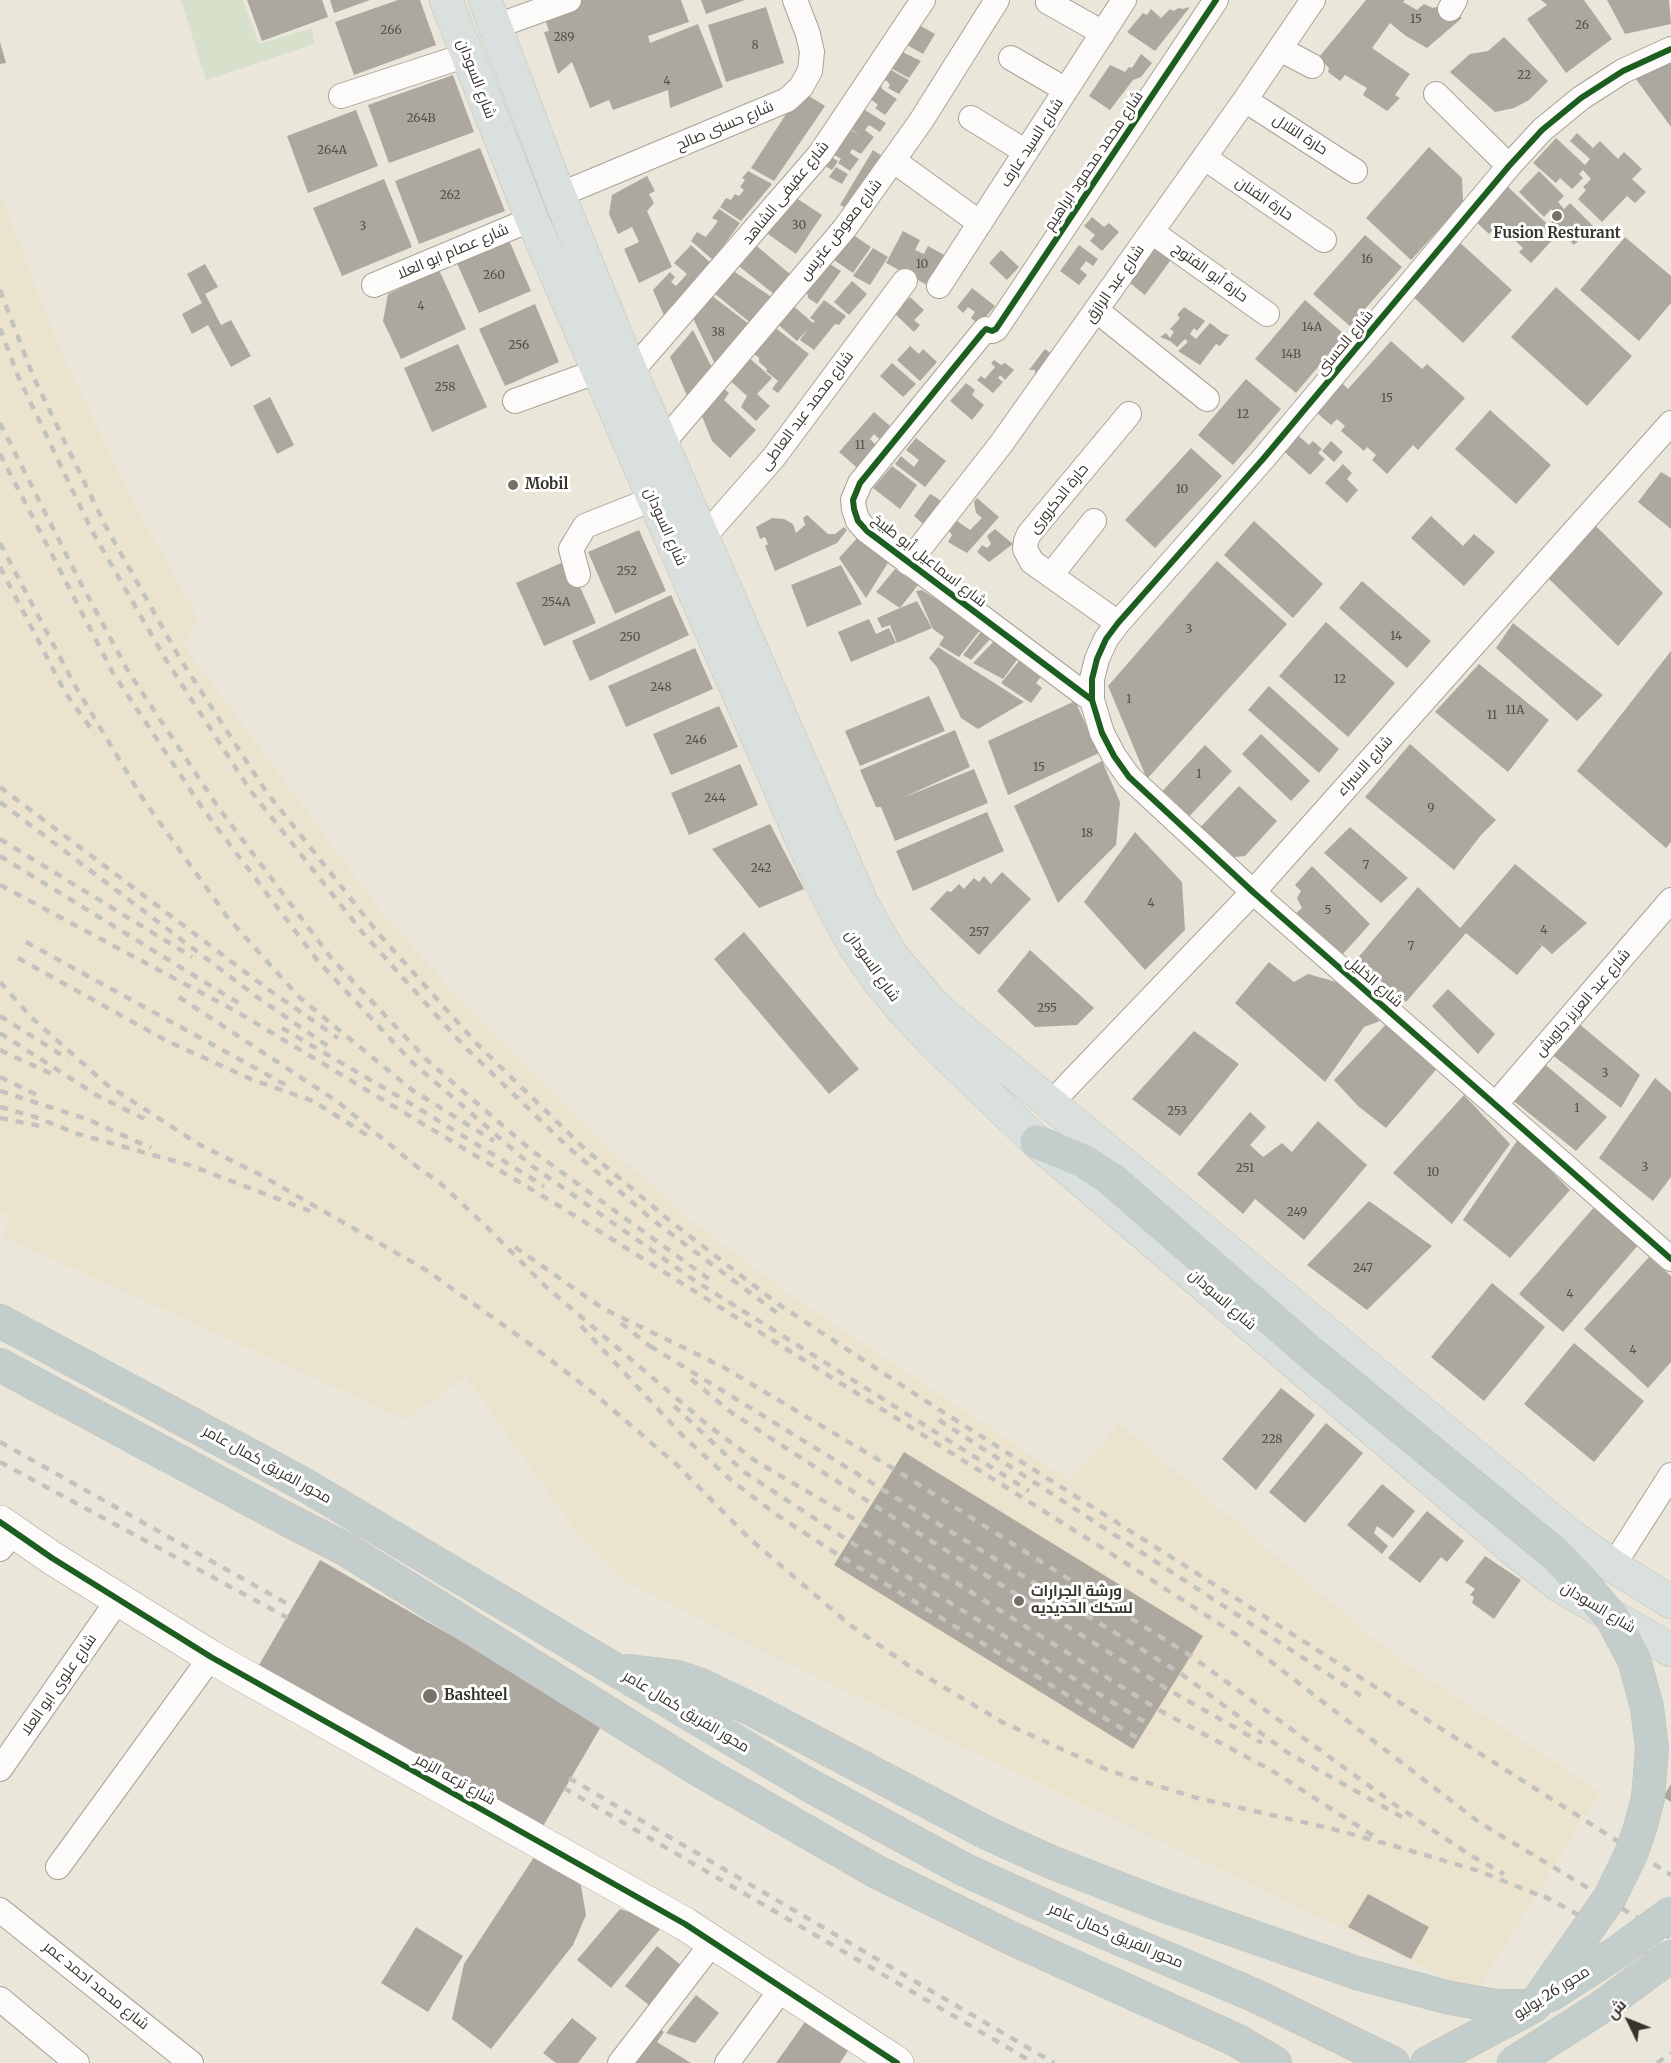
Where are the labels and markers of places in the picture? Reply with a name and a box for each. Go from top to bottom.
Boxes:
marker: Fusion Resturant [1550,209,1564,223]
place label: Fusion Resturant [1493,225,1621,243]
place label: Mobil [525,476,568,494]
marker: Mobil [506,478,520,492]
place label: ورشة الجرارات لسكك الحديديه [1031,1583,1133,1618]
marker: ورشة الجرارات لسكك الحديديه [1012,1594,1026,1608]
marker: Bashteel [421,1687,439,1705]
place label: Bashteel [444,1687,508,1705]

